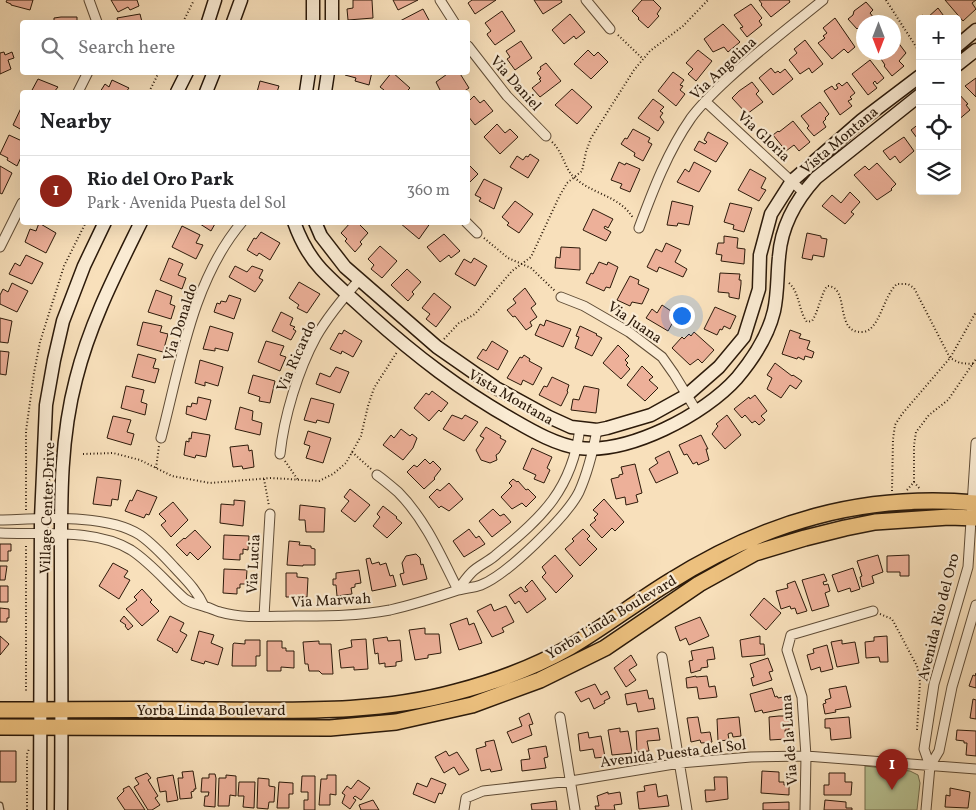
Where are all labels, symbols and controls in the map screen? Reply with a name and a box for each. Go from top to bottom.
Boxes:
north arrow [856,15,901,60]
map controls [916,15,961,195]
button: + [916,15,961,60]
search box [20,20,470,75]
street label: Via Angelina [686,33,762,106]
icon: search [38,34,66,62]
text: Search here [78,35,175,61]
street label: Via Daniel [484,52,545,116]
button: − [916,60,961,105]
street label: Vista Montana [796,102,883,180]
button: locate [916,105,961,150]
street label: Via Gloria [732,107,794,167]
text: Nearby [40,108,111,137]
button: layers [916,150,961,195]
text: Rio del Oro Park [87,167,234,193]
text: 1 [53,180,59,202]
text: 360 m [407,180,450,202]
text: Park · Avenida Puesta del Sol [87,193,286,215]
street label: Via Donaldo [159,281,204,364]
street label: Via Juana [603,297,666,349]
your location [669,303,695,329]
street label: Via Ricardo [272,318,322,396]
street label: Vista Montana [463,365,557,431]
street label: Village Center Drive [36,442,61,575]
street label: Via Lucia [242,534,267,595]
street label: Avenida Rio del Oro [913,551,965,683]
street label: Yorba Linda Boulevard [542,571,681,666]
street label: Via Marwah [290,589,372,614]
street label: Via de la Luna [777,694,804,786]
street label: Yorba Linda Boulevard [136,701,286,722]
street label: Avenida Puesta del Sol [599,735,747,774]
pin: 1 [876,749,908,790]

